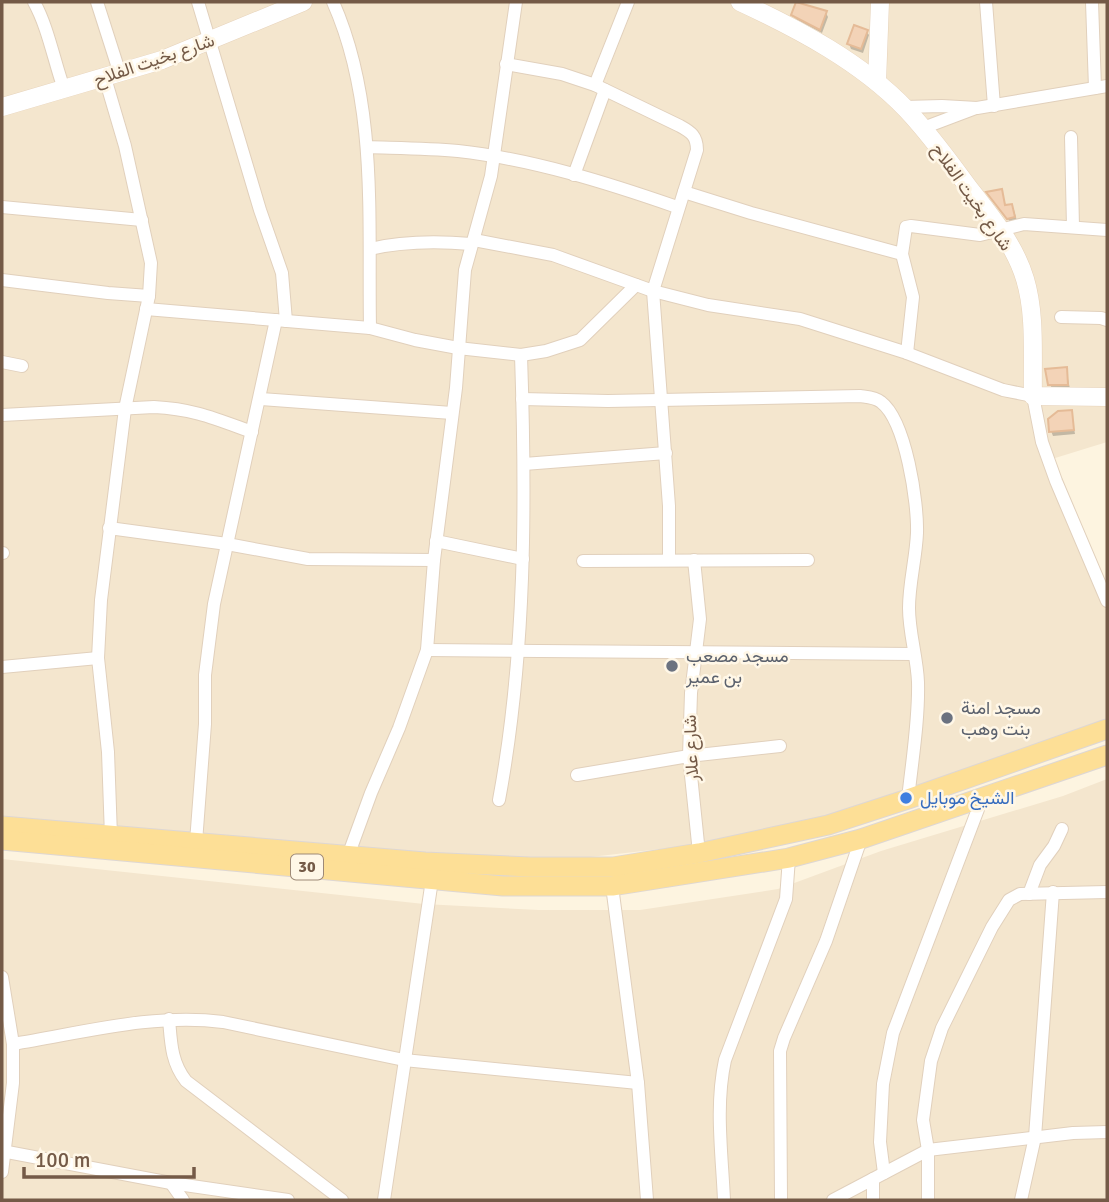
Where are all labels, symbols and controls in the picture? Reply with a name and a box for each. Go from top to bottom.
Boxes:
street label: شارع بخيت الفلاح [91,29,218,92]
street label: شارع بخيت الفلاح [926,139,1017,256]
place label: مسجد مصعب بن عمير [685,645,789,688]
marker: مسجد مصعب بن عمير [664,658,680,674]
place label: مسجد امنة بنت وهب [961,697,1041,740]
marker: مسجد امنة بنت وهب [939,710,955,726]
street label: شارع علار [679,714,704,783]
place label: الشيخ موبايل [920,787,1014,810]
marker: الشيخ موبايل [898,790,914,806]
road number: 30 [291,854,323,880]
scale bar [24,1136,194,1180]
text: 100 m [35,1147,90,1173]

